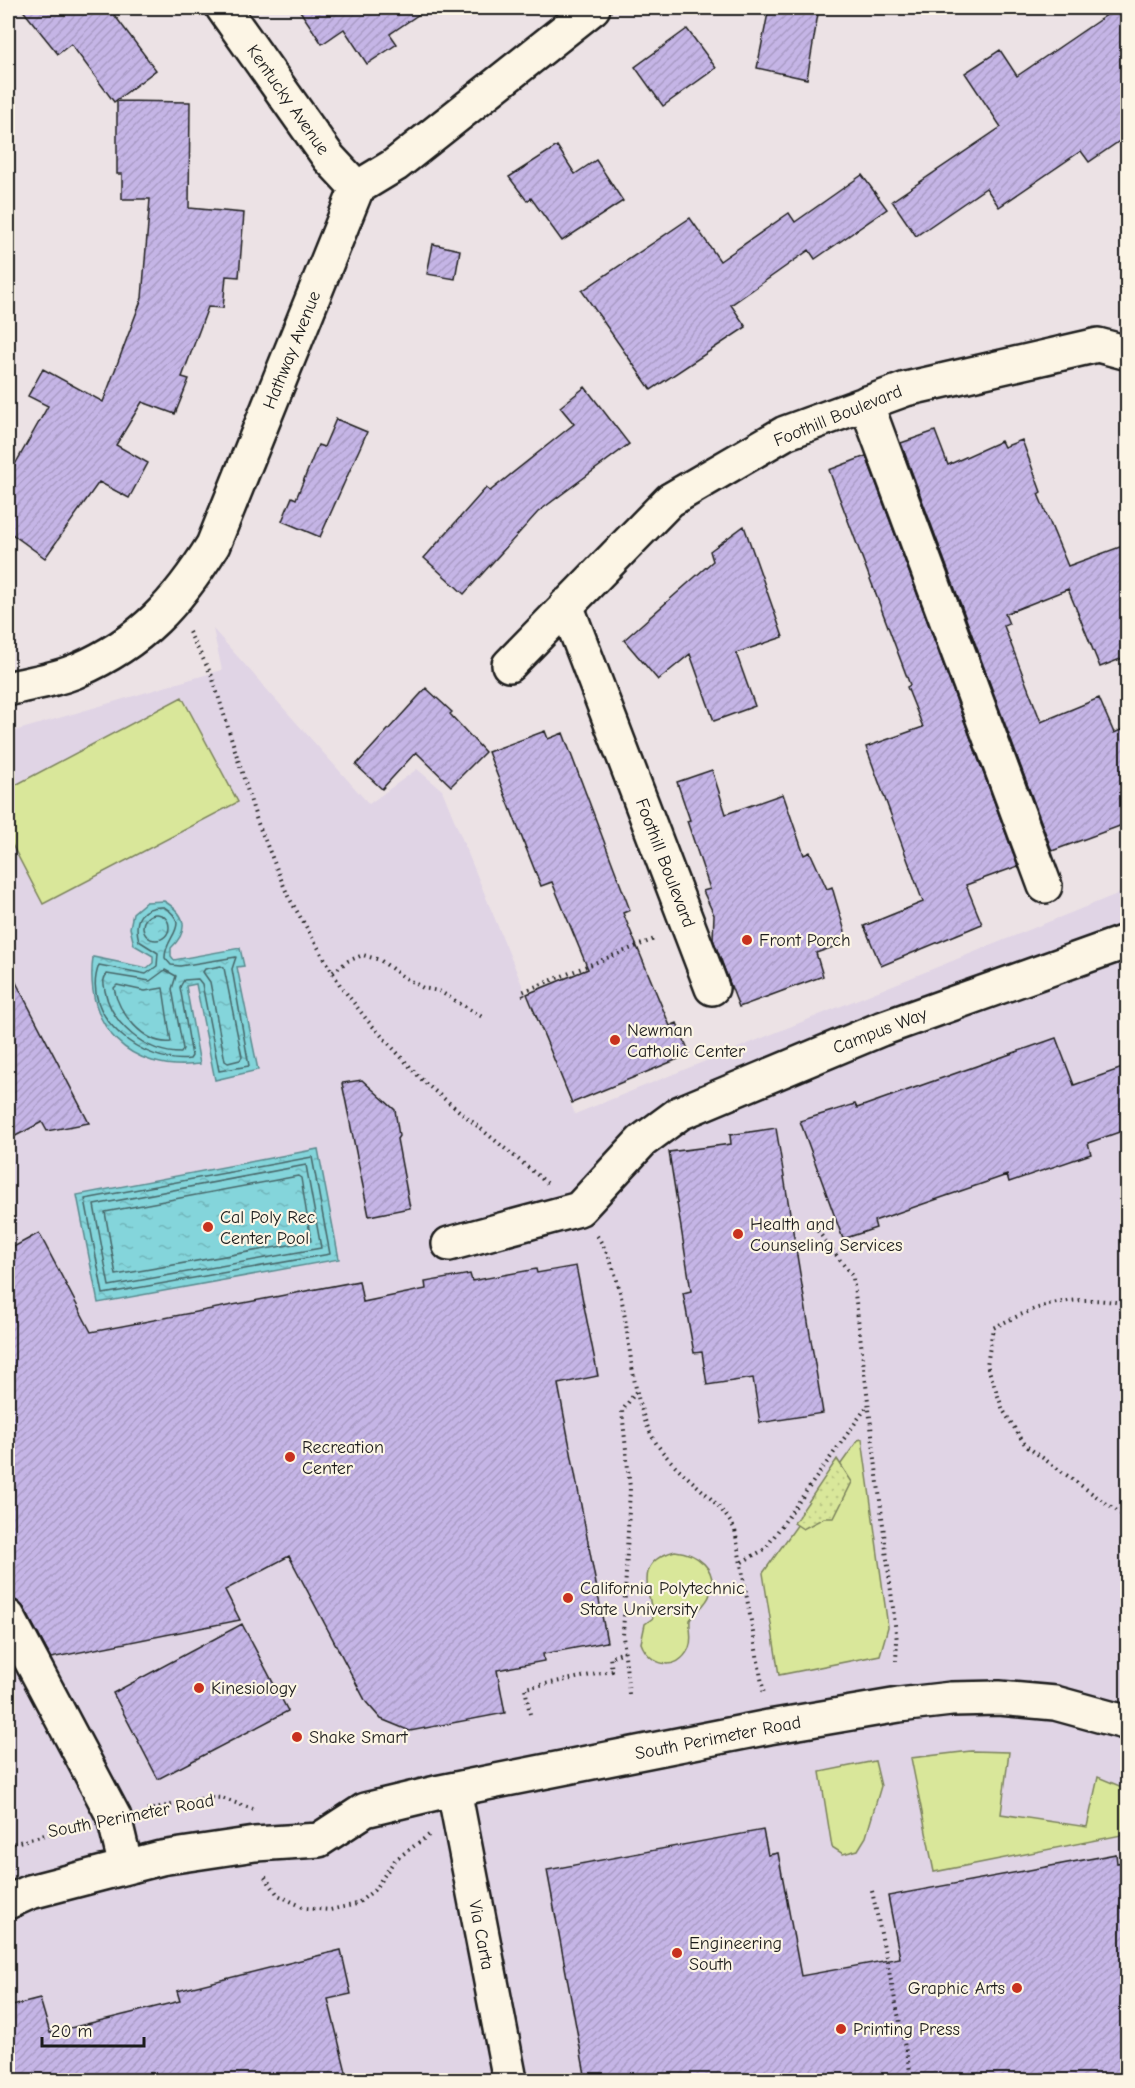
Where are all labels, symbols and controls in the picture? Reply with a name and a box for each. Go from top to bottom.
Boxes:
street label: Kentucky Avenue [242,41,334,159]
street label: Hathway Avenue [259,288,325,412]
street label: Foothill Boulevard [771,381,905,451]
street label: Foothill Boulevard [631,796,699,930]
place label: Front Porch [759,930,851,951]
marker: Front Porch [740,933,754,947]
street label: Campus Way [830,1003,931,1059]
place label: Newman Catholic Center [627,1020,746,1062]
marker: Newman Catholic Center [608,1033,622,1047]
place label: Cal Poly Rec Center Pool [220,1207,316,1249]
place label: Health and Counseling Services [750,1214,903,1256]
marker: Cal Poly Rec Center Pool [201,1220,215,1234]
marker: Health and Counseling Services [731,1227,745,1241]
place label: Recreation Center [302,1437,384,1479]
marker: Recreation Center [283,1450,297,1464]
place label: California Polytechnic State University [580,1578,745,1620]
marker: California Polytechnic State University [561,1591,575,1605]
place label: Kinesiology [211,1678,297,1699]
marker: Kinesiology [192,1681,206,1695]
street label: South Perimeter Road [633,1712,803,1764]
place label: Shake Smart [309,1727,408,1748]
marker: Shake Smart [290,1730,304,1744]
street label: South Perimeter Road [46,1790,216,1842]
street label: Via Carta [464,1898,498,1972]
place label: Engineering South [689,1933,782,1975]
marker: Engineering South [670,1946,684,1960]
place label: Graphic Arts [908,1978,1005,1999]
marker: Graphic Arts [1010,1981,1024,1995]
scale bar [42,2010,144,2048]
place label: Printing Press [853,2019,960,2040]
text: 20 m [51,2021,92,2042]
marker: Printing Press [834,2022,848,2036]

